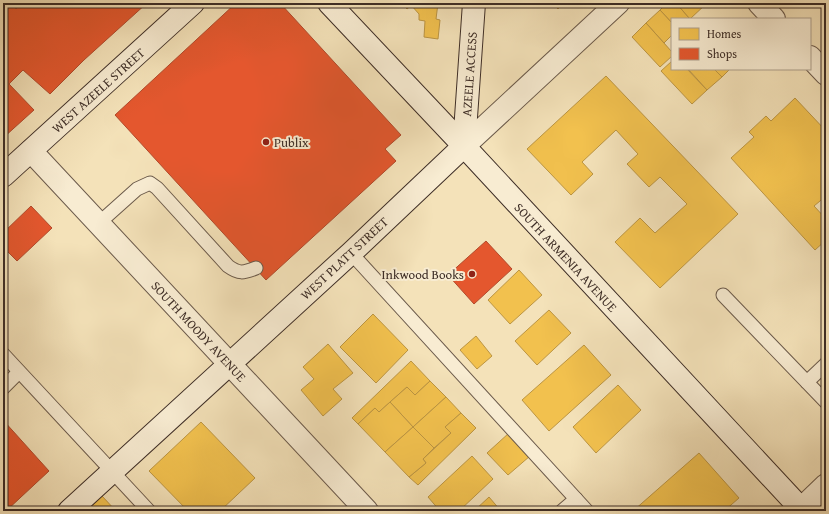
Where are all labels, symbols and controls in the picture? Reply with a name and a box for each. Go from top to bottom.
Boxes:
legend [671,18,811,70]
text: Homes [707,25,742,42]
street label: AZEELE ACCESS [457,31,482,117]
street label: WEST AZEELE STREET [48,43,150,137]
text: Shops [707,45,737,62]
place label: Publix [274,133,309,152]
marker: Publix [261,137,271,147]
street label: SOUTH ARMENIA AVENUE [510,199,622,316]
street label: WEST PLATT STREET [296,212,393,304]
place label: Inkwood Books [382,265,464,284]
marker: Inkwood Books [467,269,477,279]
street label: SOUTH MOODY AVENUE [147,277,251,386]

